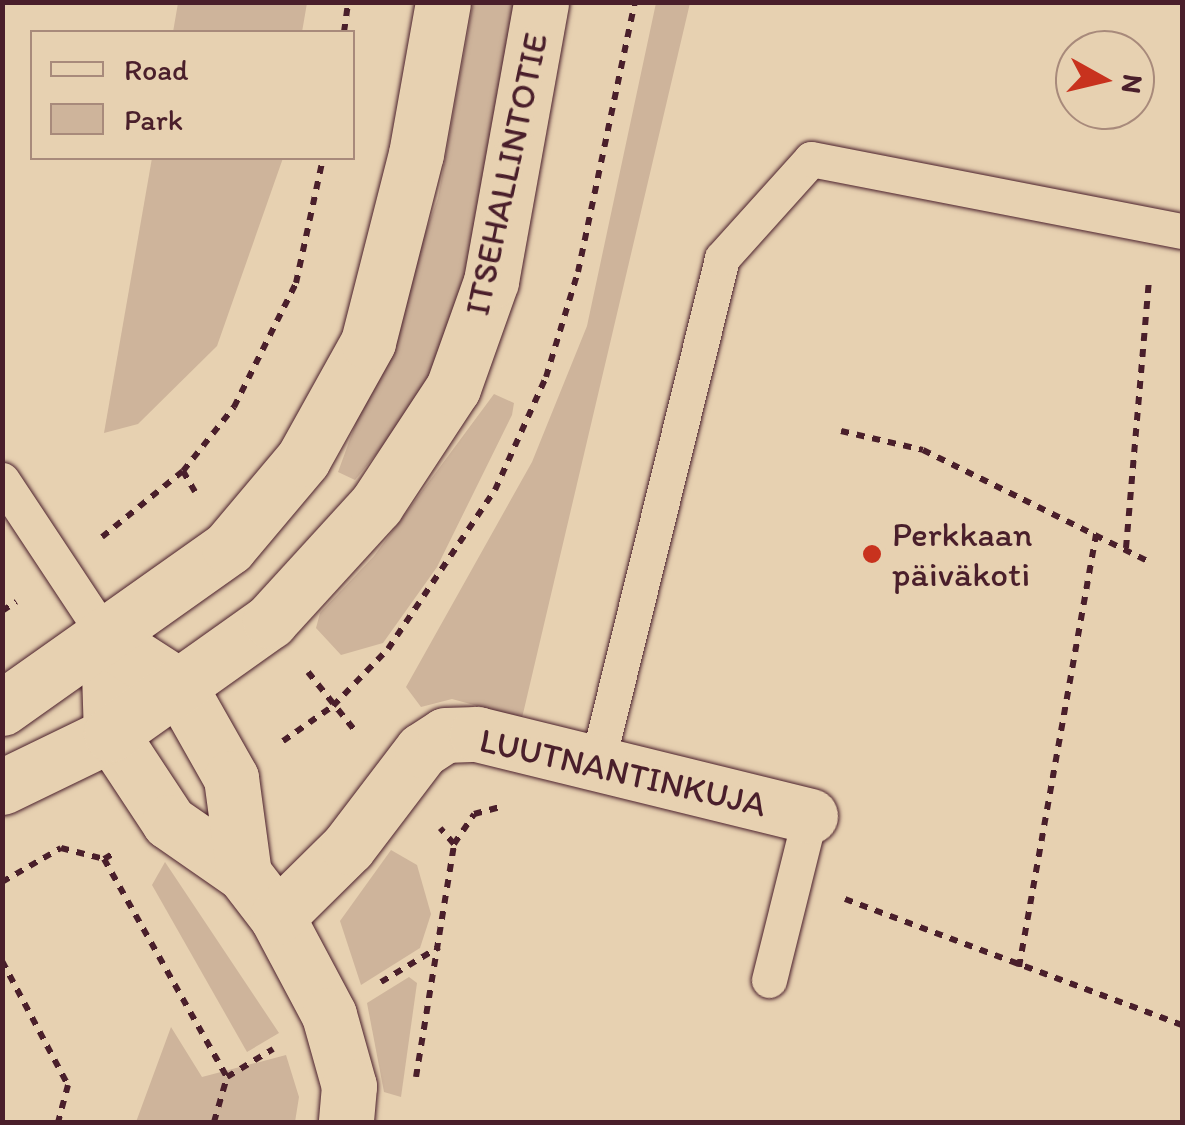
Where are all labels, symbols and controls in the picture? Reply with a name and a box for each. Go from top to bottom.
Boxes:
street label: ITSEHALLINTOTIE [456,29,556,319]
legend [30,30,355,160]
north arrow [1055,30,1155,130]
text: Road [124,51,189,88]
text: N [1115,72,1151,96]
text: Park [124,101,183,138]
place label: Perkkaan päiväkoti [892,513,1033,595]
marker: Perkkaan päiväkoti [861,543,883,565]
street label: LUUTNANTINKUJA [476,719,770,825]

